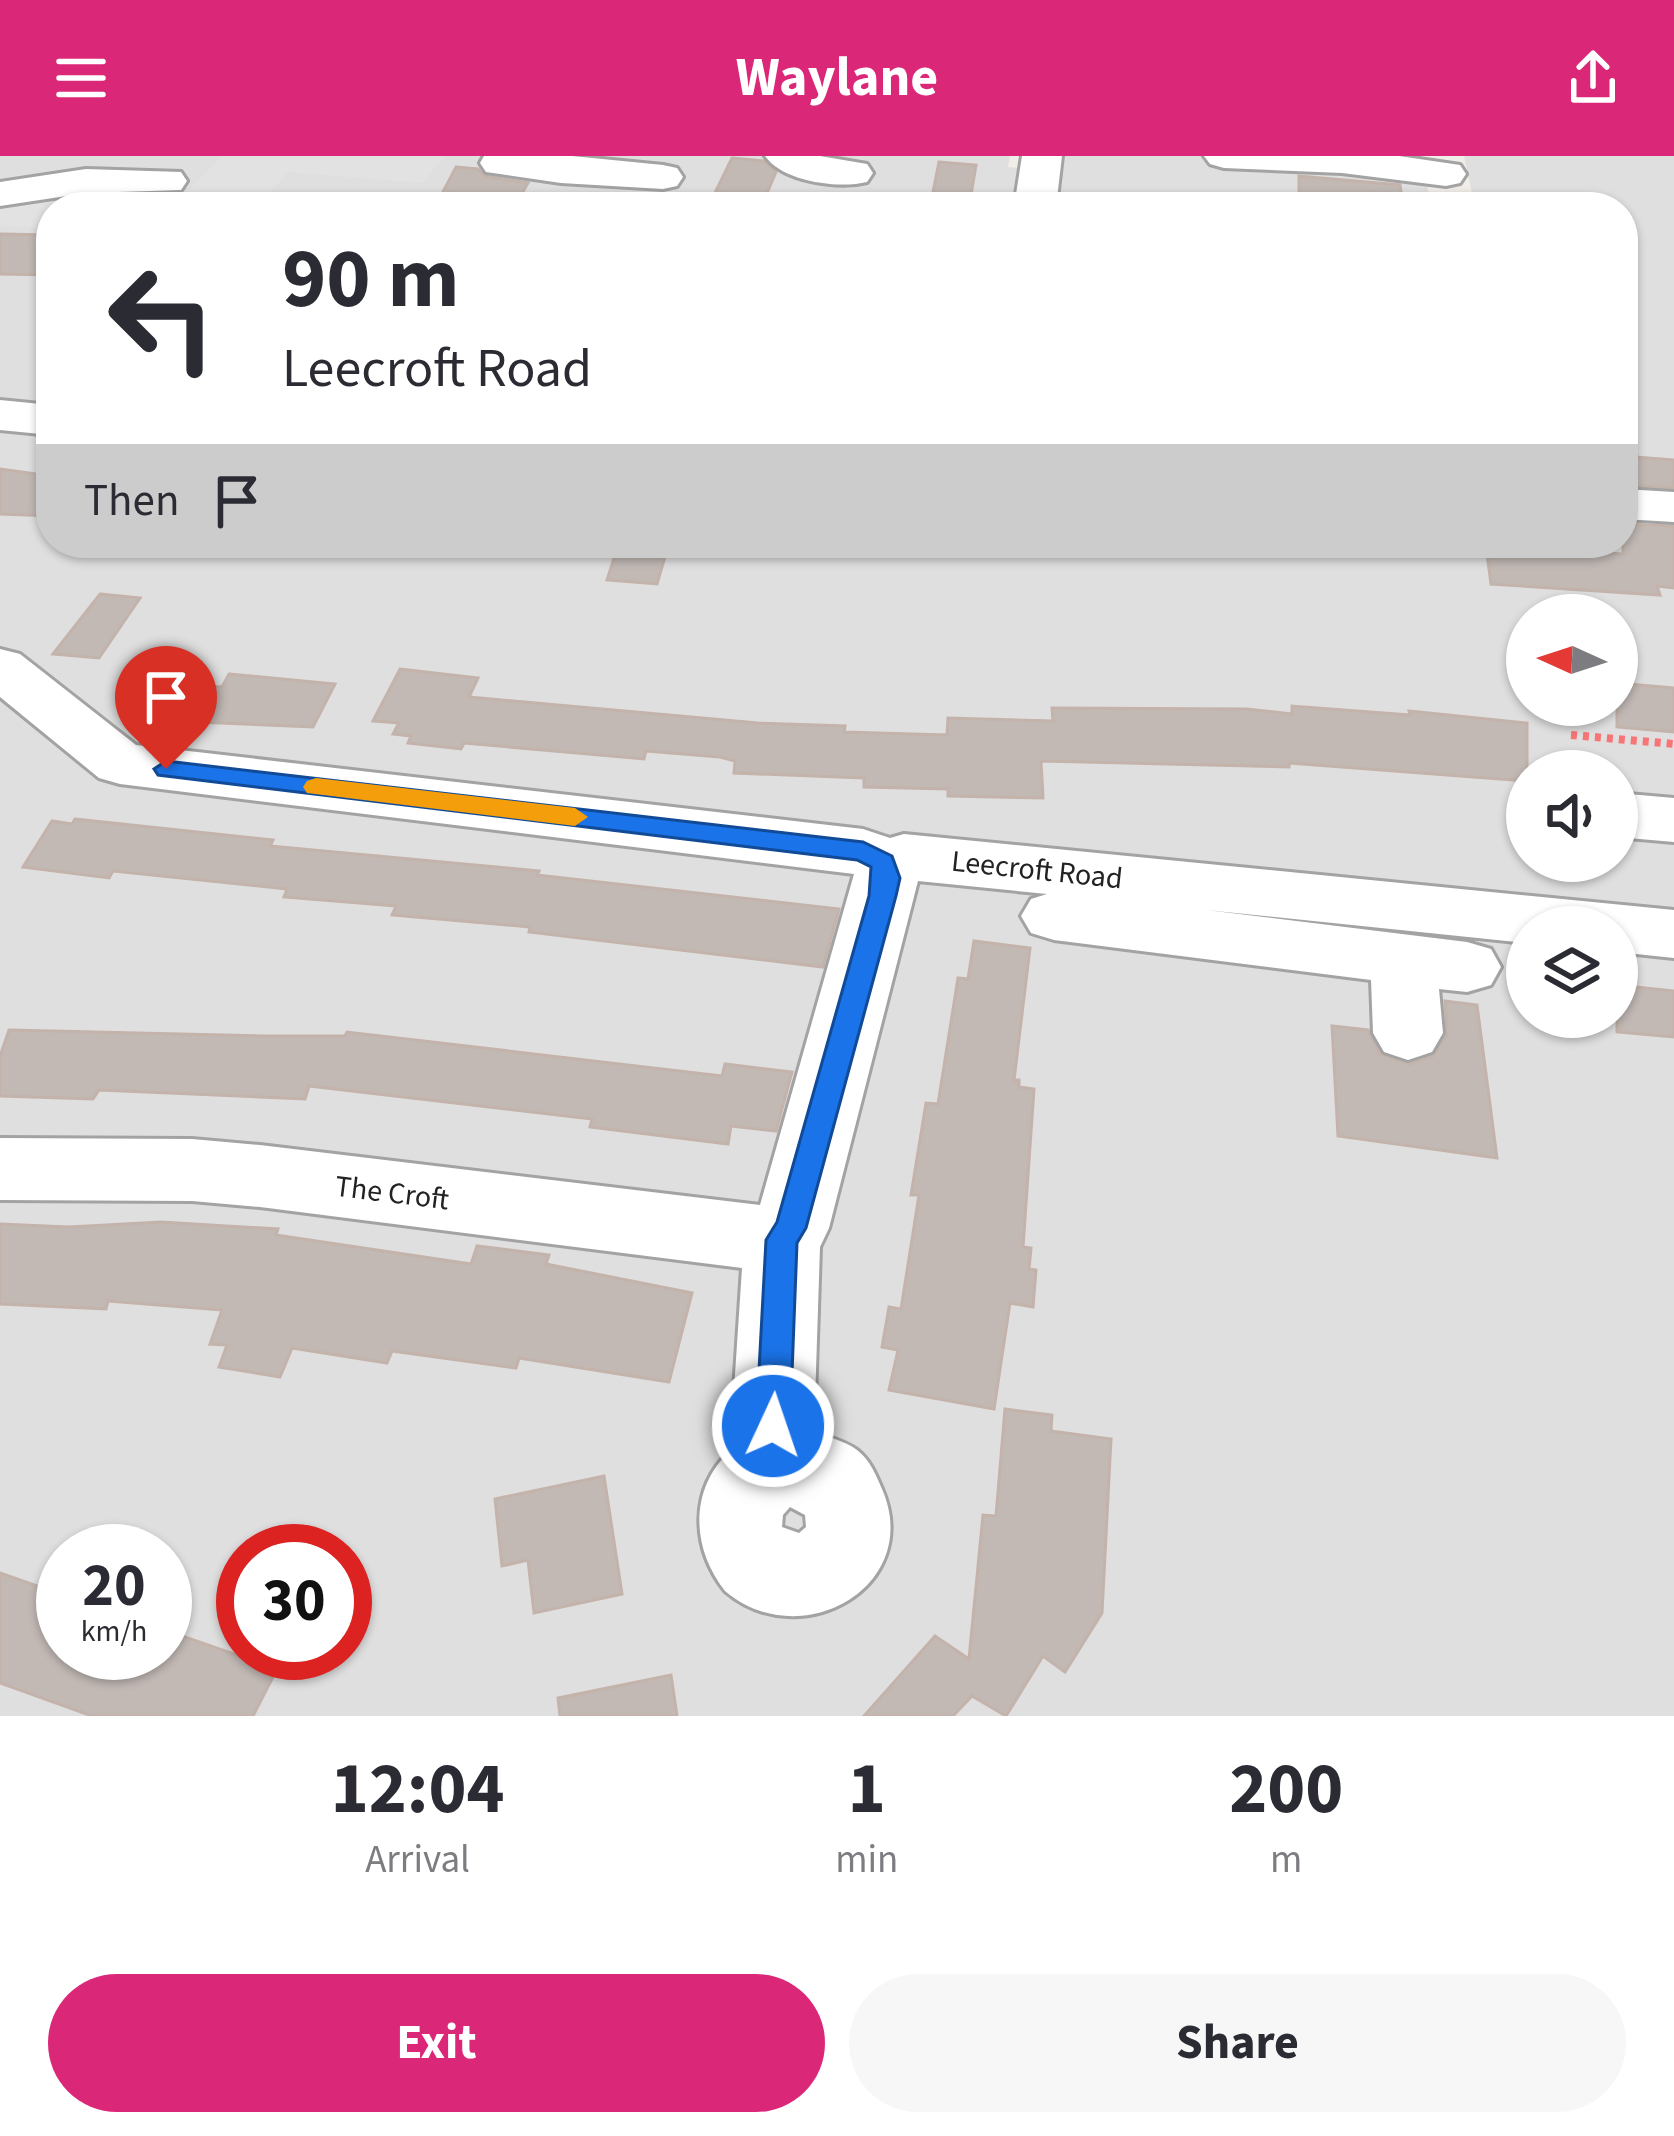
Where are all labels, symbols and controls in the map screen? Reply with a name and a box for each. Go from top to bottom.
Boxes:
text: Waylane [736,40,938,117]
icon: menu [48,45,114,111]
icon: share [1560,45,1626,111]
text: 90 m [282,220,460,340]
icon: left [84,240,240,396]
text: Leecroft Road [282,331,592,408]
icon: arrive [204,468,270,534]
text: Then [84,469,180,533]
north arrow [1506,594,1638,726]
map controls [1506,594,1638,1038]
pin [115,646,217,769]
icon: arrive [133,664,199,730]
button: sound [1506,750,1638,882]
street label: Leecroft Road [949,840,1125,900]
button: layers [1506,906,1638,1038]
street label: The Croft [333,1165,452,1221]
position arrow [710,1363,836,1489]
speed limit sign: 30 [216,1524,372,1680]
text: 20 [82,1544,146,1629]
text: km/h [81,1610,147,1653]
text: 12:04 [331,1738,504,1841]
text: 1 [848,1738,886,1841]
text: 200 [1229,1738,1343,1841]
text: Arrival [365,1832,470,1888]
text: min [835,1832,898,1888]
text: m [1270,1832,1302,1888]
button: Exit [48,1974,825,2112]
button: Share [849,1974,1626,2112]

